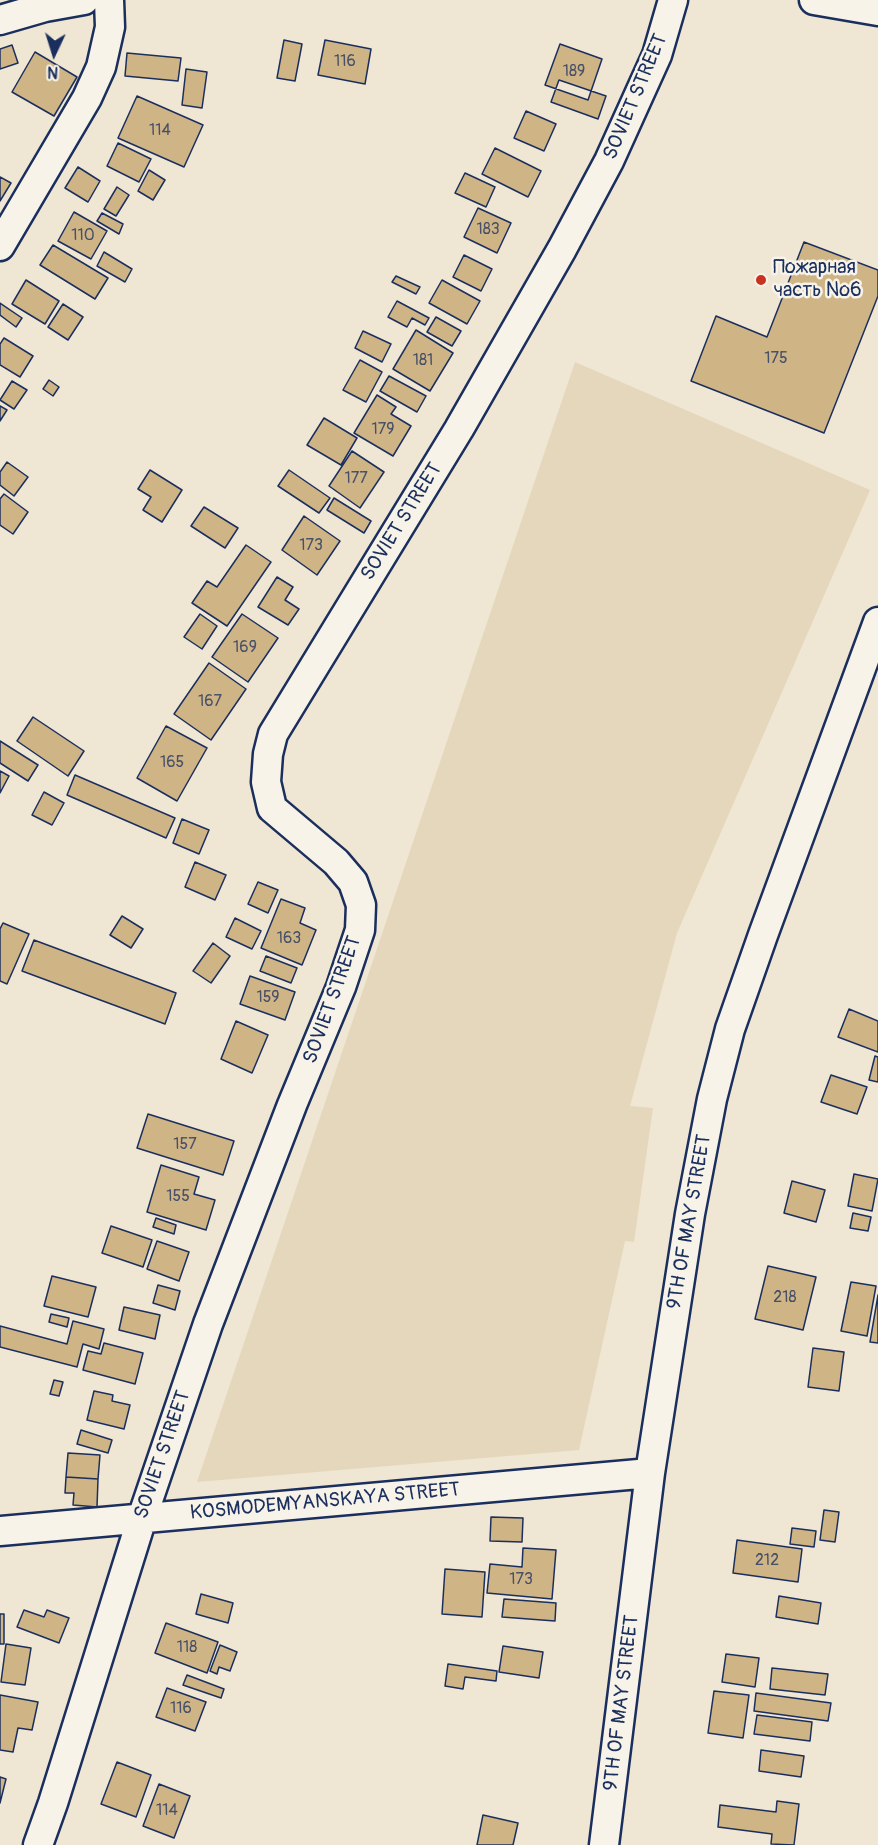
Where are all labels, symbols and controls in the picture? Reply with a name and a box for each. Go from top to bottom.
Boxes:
north arrow [24,24,84,84]
street label: SOVIET STREET [599,31,673,163]
house number: 116 [334,52,356,72]
text: N [47,62,59,82]
house number: 189 [563,62,585,82]
house number: 114 [149,121,171,141]
house number: 183 [476,220,500,240]
house number: 110 [71,226,95,246]
place label: Пожарная часть №6 [773,256,862,303]
marker: Пожарная часть №6 [754,273,768,287]
house number: 175 [764,349,788,369]
house number: 181 [413,351,433,371]
house number: 179 [372,420,394,440]
street label: SOVIET STREET [356,459,448,585]
house number: 177 [344,469,368,489]
house number: 173 [299,536,323,556]
house number: 169 [233,638,257,658]
house number: 167 [198,692,222,712]
house number: 165 [160,753,184,773]
house number: 163 [277,929,301,949]
street label: SOVIET STREET [299,933,367,1067]
house number: 159 [256,988,280,1008]
street label: 9TH OF MAY STREET [663,1133,717,1311]
house number: 157 [173,1135,197,1155]
house number: 155 [166,1187,190,1207]
house number: 218 [773,1288,797,1308]
street label: SOVIET STREET [130,1388,196,1522]
street label: KOSMODEMYANSKAYA STREET [189,1478,461,1526]
house number: 212 [755,1551,779,1571]
house number: 173 [509,1570,533,1590]
street label: 9TH OF MAY STREET [599,1614,645,1792]
house number: 118 [177,1638,197,1658]
house number: 116 [170,1699,192,1719]
house number: 114 [156,1801,178,1821]

